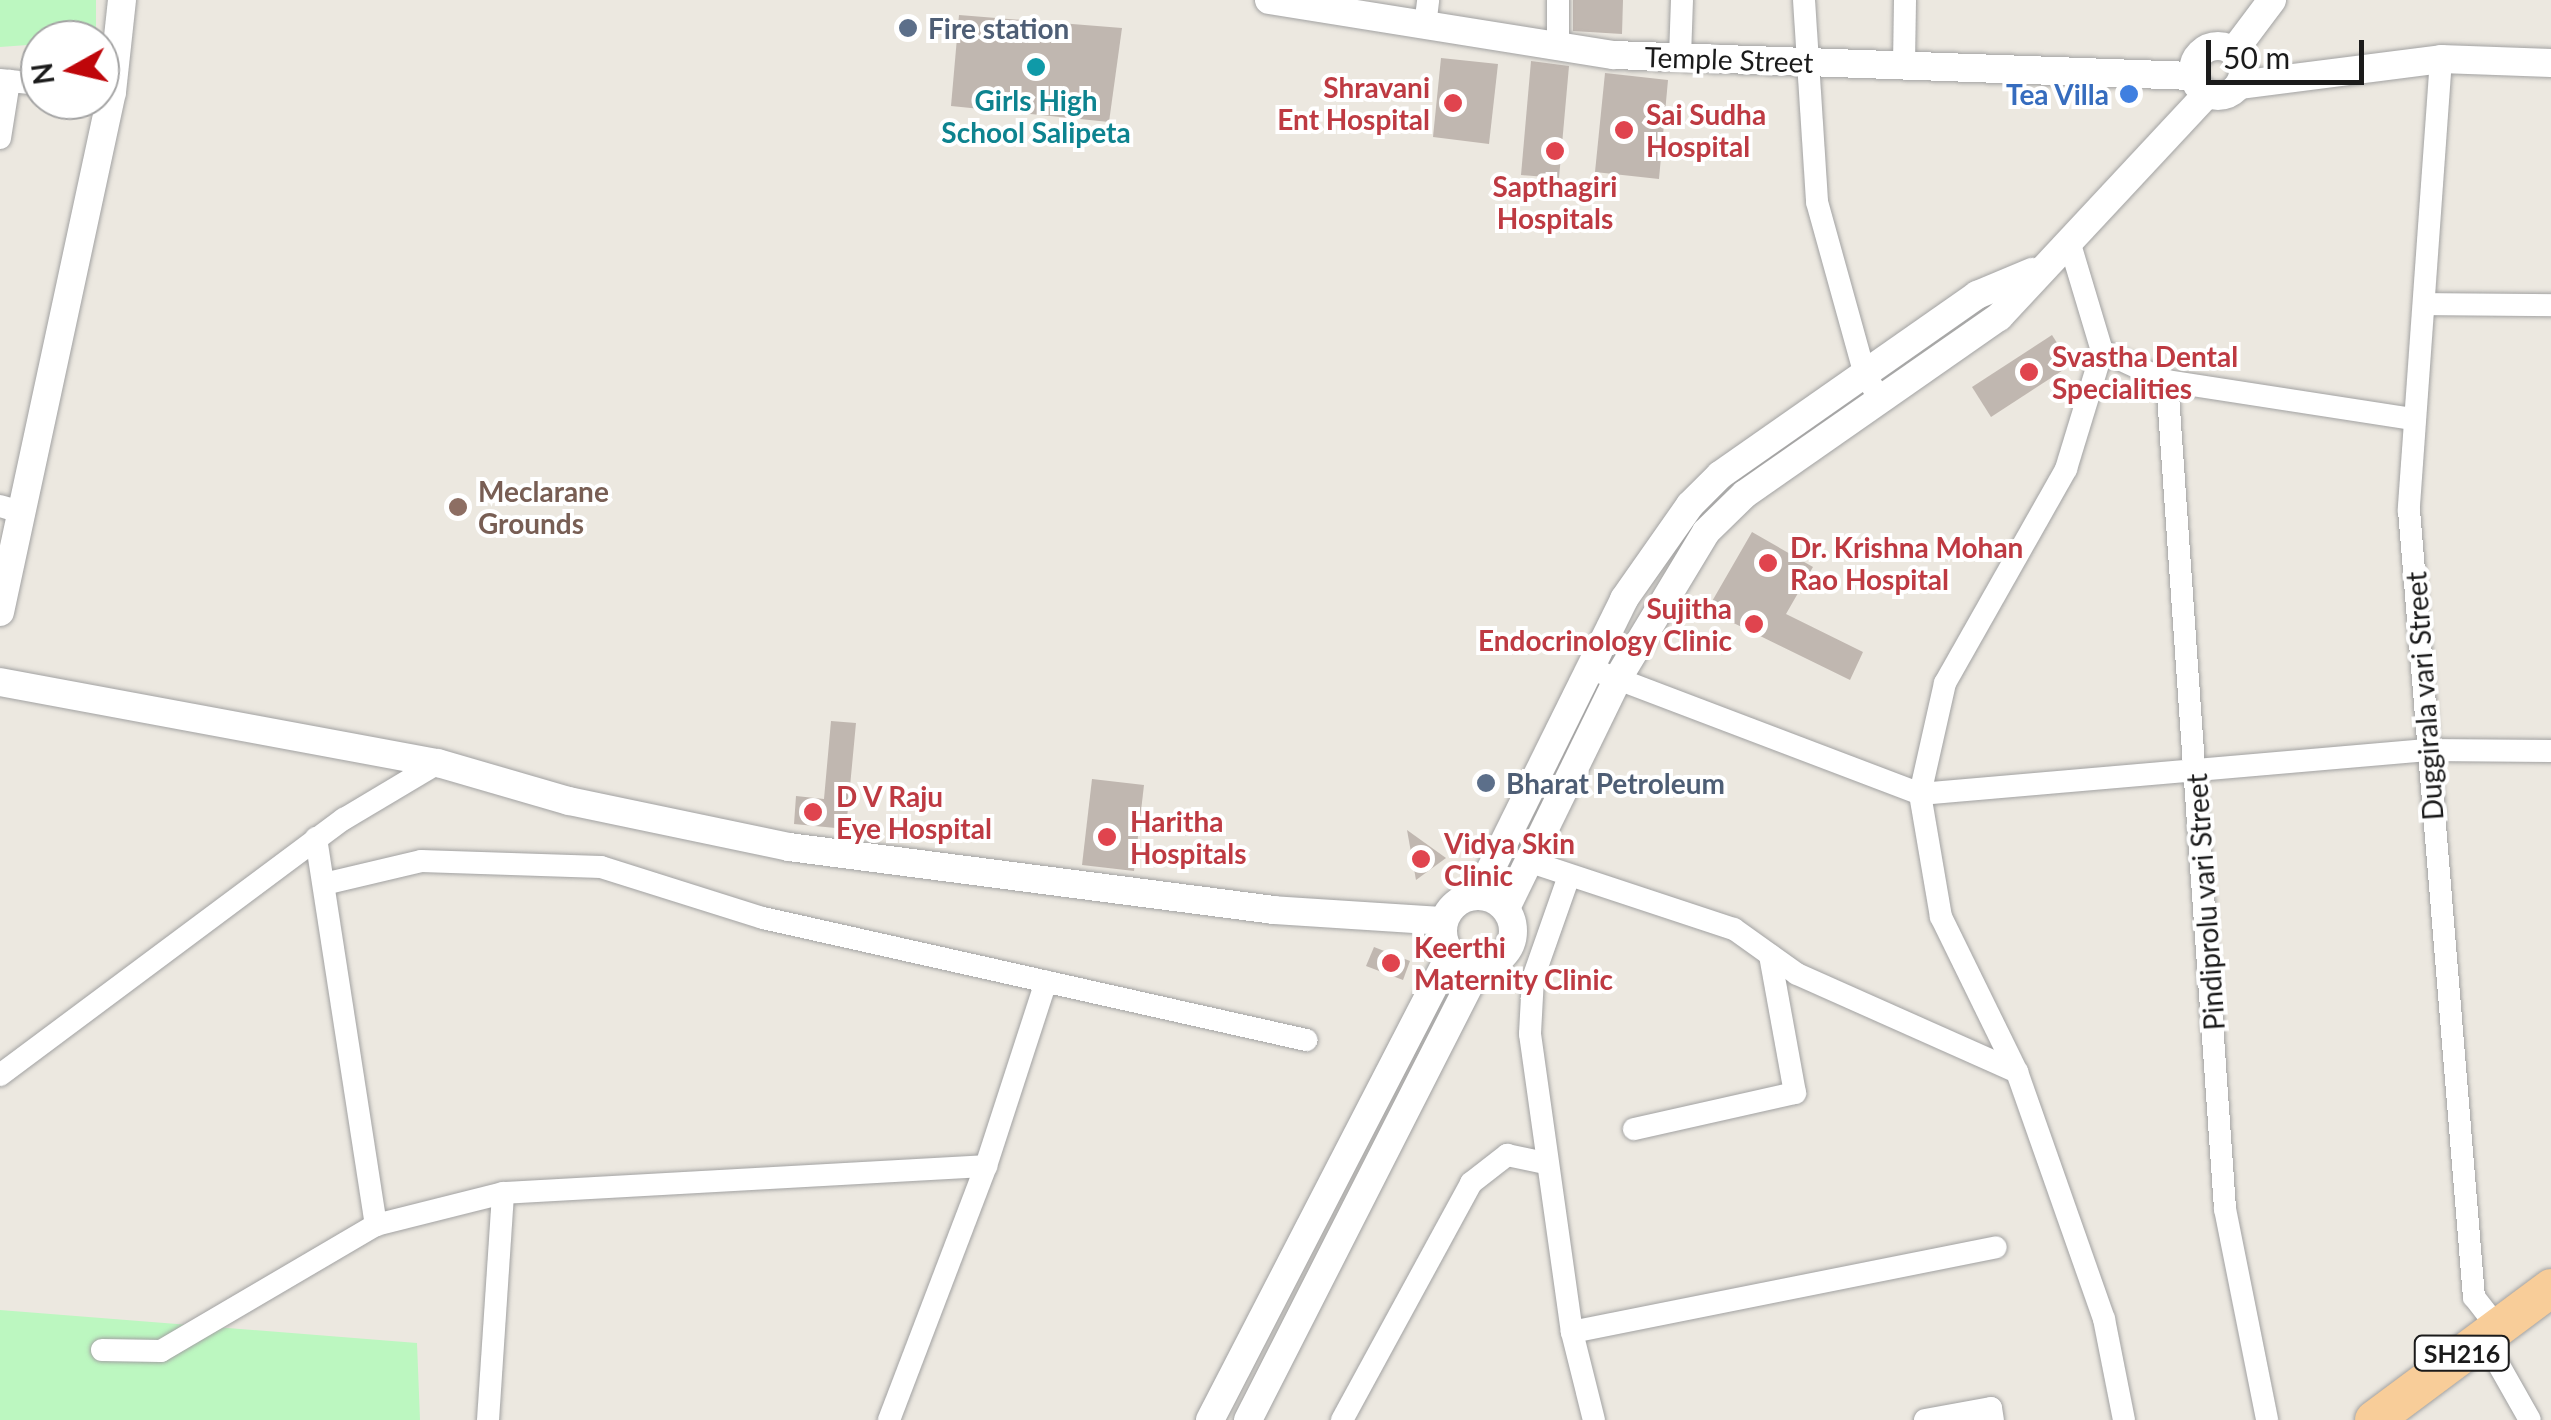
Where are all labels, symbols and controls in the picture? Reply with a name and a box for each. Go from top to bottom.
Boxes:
place label: Fire station [928,11,1069,45]
marker: Fire station [897,17,919,39]
north arrow [20,20,120,120]
scale bar [2211,20,2368,82]
street label: Temple Street [1644,39,1814,79]
text: 50 m [2223,39,2290,75]
marker: Girls High School Salipeta [1025,56,1047,78]
text: N [24,61,61,87]
place label: Shravani Ent Hospital [1277,70,1430,136]
place label: Tea Villa [2005,77,2109,111]
place label: Girls High School Salipeta [941,83,1131,149]
marker: Tea Villa [2118,83,2140,105]
marker: Shravani Ent Hospital [1440,90,1466,116]
place label: Sai Sudha Hospital [1646,97,1766,163]
marker: Sai Sudha Hospital [1611,117,1637,143]
marker: Sapthagiri Hospitals [1542,138,1568,164]
place label: Sapthagiri Hospitals [1493,169,1617,235]
place label: Svastha Dental Specialities [2052,339,2238,405]
marker: Svastha Dental Specialities [2016,359,2042,385]
place label: Meclarane Grounds [478,474,609,540]
marker: Meclarane Grounds [447,496,469,518]
place label: Dr. Krishna Mohan Rao Hospital [1790,530,2023,596]
marker: Dr. Krishna Mohan Rao Hospital [1755,550,1781,576]
street label: Duggirala vari Street [2399,570,2449,822]
place label: Sujitha Endocrinology Clinic [1477,591,1732,657]
marker: Sujitha Endocrinology Clinic [1741,611,1767,637]
place label: Bharat Petroleum [1506,766,1725,800]
marker: Bharat Petroleum [1475,772,1497,794]
street label: Pindiprolu vari Street [2179,772,2231,1032]
place label: D V Raju Eye Hospital [836,779,992,845]
marker: D V Raju Eye Hospital [800,799,826,825]
place label: Haritha Hospitals [1130,804,1246,870]
marker: Haritha Hospitals [1094,824,1120,850]
place label: Vidya Skin Clinic [1444,826,1575,892]
marker: Vidya Skin Clinic [1408,846,1434,872]
place label: Keerthi Maternity Clinic [1414,930,1614,996]
marker: Keerthi Maternity Clinic [1378,950,1404,976]
road number: SH216 [2412,1333,2512,1373]

